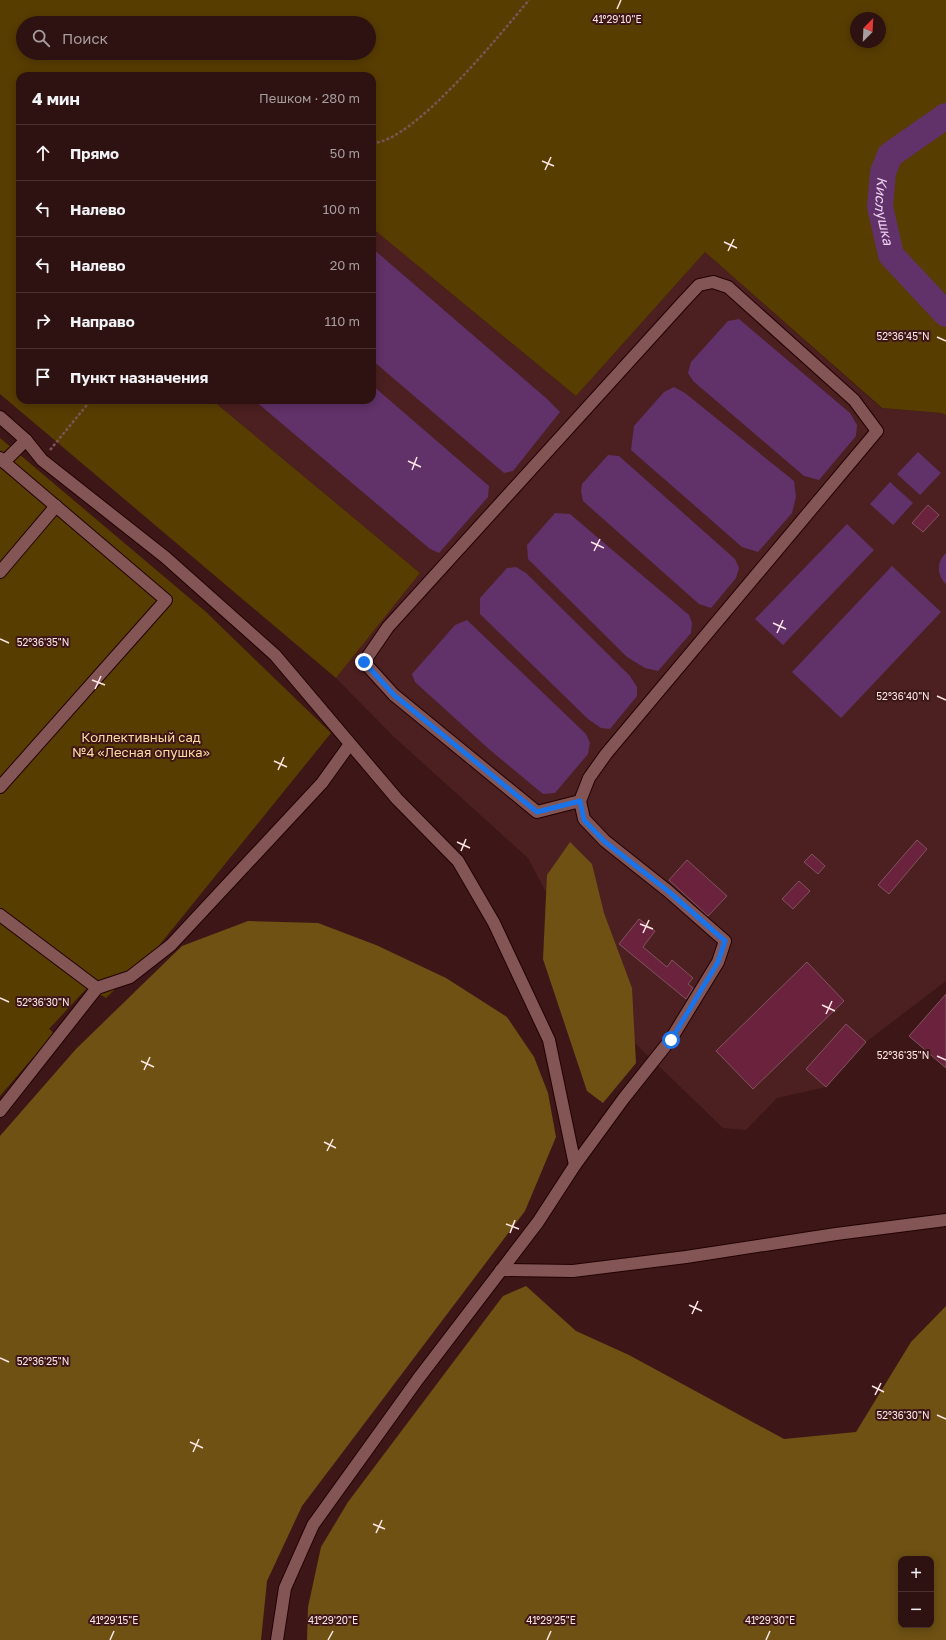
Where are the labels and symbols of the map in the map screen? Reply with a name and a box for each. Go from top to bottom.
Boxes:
north arrow [850,12,886,48]
text: 41°29'10"E [592,13,642,25]
water label: Кислушка [872,176,898,248]
text: 52°36'45"N [877,330,930,342]
text: 52°36'35"N [17,636,69,648]
route end [355,653,373,671]
text: 52°36'40"N [876,690,930,702]
park label: Коллективный сад №4 «Лесная опушка» [72,729,210,760]
text: 52°36'30"N [16,996,70,1008]
route start [662,1031,680,1049]
text: 52°36'35"N [877,1049,929,1061]
text: 52°36'25"N [17,1355,69,1367]
text: 52°36'30"N [876,1409,930,1421]
text: 41°29'15"E [90,1614,138,1626]
text: 41°29'20"E [308,1614,358,1626]
text: 41°29'25"E [526,1614,576,1626]
text: 41°29'30"E [745,1614,795,1626]

